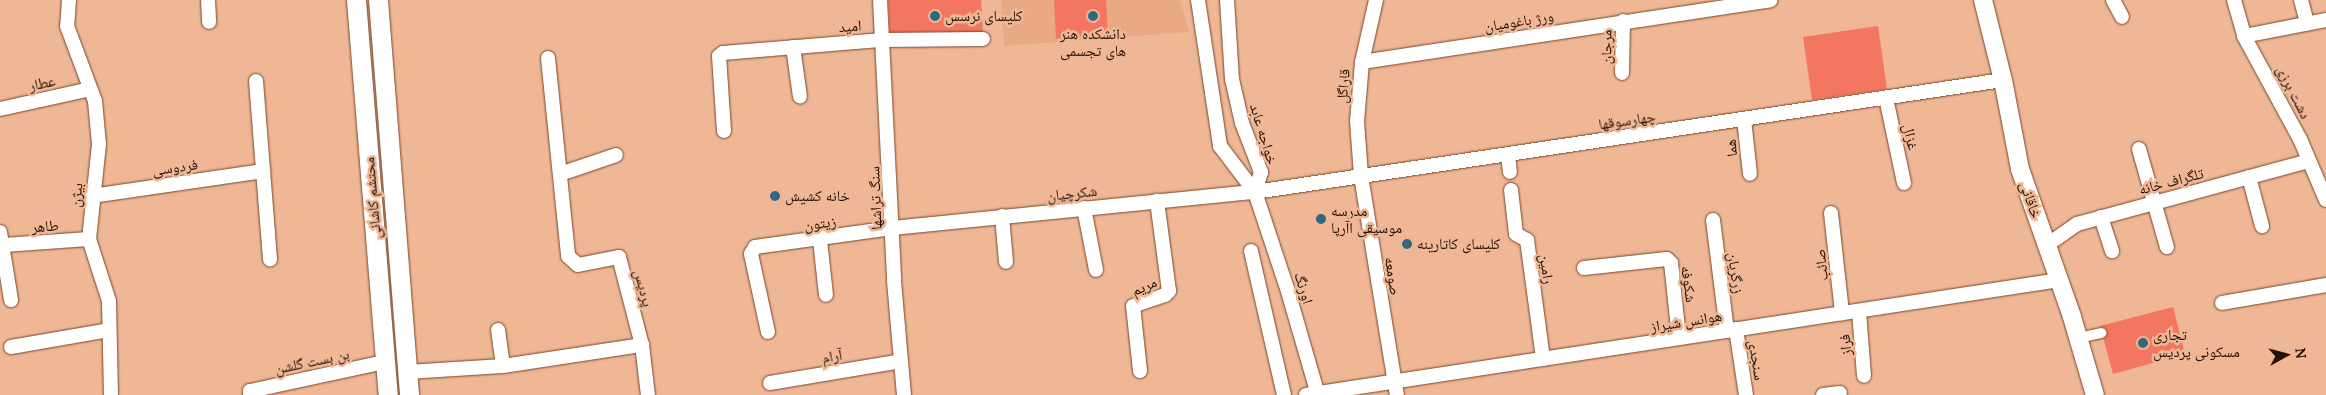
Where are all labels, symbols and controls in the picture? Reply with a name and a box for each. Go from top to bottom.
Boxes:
place label: کلیسای نرسس [945,7,1023,25]
street label: ورژ باغومیان [1483,7,1555,35]
marker: کلیسای نرسس [929,10,941,22]
marker: دانشکده هنر های تجسمی [1087,10,1099,22]
street label: امید [838,16,862,36]
place label: دانشکده هنر های تجسمی [1060,24,1126,59]
street label: مرجان [1597,29,1615,65]
street label: دشت برزی [2273,62,2315,122]
street label: قاراگل [1333,68,1353,104]
street label: عطار [27,71,57,95]
street label: خواجه عابد [1246,101,1282,167]
street label: چهارسوقها [1597,107,1657,133]
street label: غزال [1899,122,1923,152]
street label: هما [1721,138,1741,158]
street label: فردوسی [151,155,199,179]
street label: محتشم کاشانی [359,156,385,240]
street label: تلگراف خانه [2137,164,2205,198]
street label: سنگ تراشها [865,166,885,230]
street label: خاقانی [2016,179,2046,221]
street label: شکرچیان [1046,181,1098,205]
street label: بیژن [66,182,86,208]
place label: خانه کشیش [785,187,850,205]
marker: خانه کشیش [769,190,781,202]
place label: مدرسه موسیقی اآرپا [1331,201,1402,236]
street label: زیتون [803,212,837,234]
marker: مدرسه موسیقی اآرپا [1315,213,1327,225]
street label: طاهر [31,216,59,236]
place label: کلیسای کاتارینه [1417,235,1500,253]
marker: کلیسای کاتارینه [1401,238,1413,250]
street label: صائب [1810,248,1832,282]
street label: زرگریان [1724,251,1748,295]
street label: رامین [1536,253,1558,285]
street label: صومعه [1381,256,1405,296]
street label: شکوفه [1678,264,1700,304]
street label: پردیس [631,267,657,309]
street label: اورنگ [1291,270,1317,306]
street label: مریم [1128,272,1160,300]
street label: هوانس شیراز [1649,306,1723,336]
place label: تجاری مسکونی پردیس [2153,325,2240,360]
north arrow [2261,330,2311,380]
street label: فراز [1835,333,1855,357]
marker: تجاری مسکونی پردیس [2137,337,2149,349]
street label: سنجدی [1745,339,1769,381]
street label: بن بست گلشن [273,344,351,378]
street label: آرام [820,345,844,367]
text: N [2291,347,2310,360]

